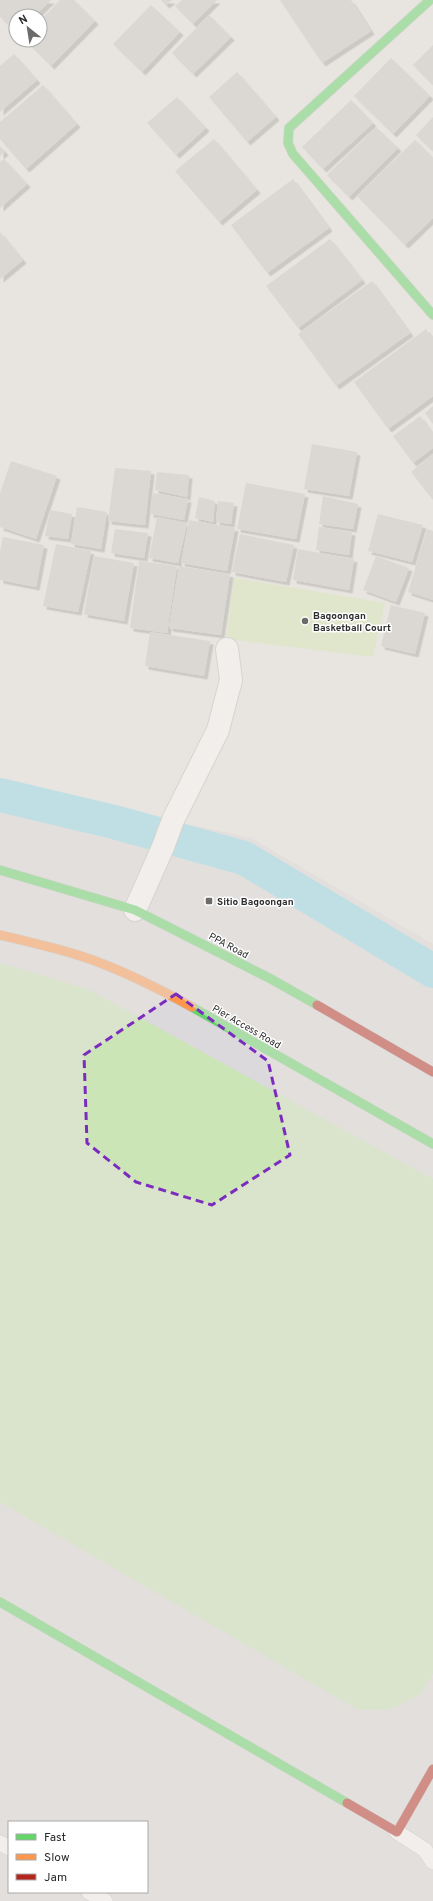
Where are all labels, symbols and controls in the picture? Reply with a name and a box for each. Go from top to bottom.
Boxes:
north arrow [8,8,48,48]
text: N [17,12,30,28]
place label: Bagoongan Basketball Court [313,610,391,635]
marker: Bagoongan Basketball Court [300,616,310,626]
marker: Sitio Bagoongan [204,896,214,906]
place label: Sitio Bagoongan [217,896,294,909]
street label: PPA Road [206,930,251,962]
street label: Pier Access Road [210,1002,283,1052]
legend [8,1821,148,1893]
text: Fast [44,1830,66,1846]
text: Slow [44,1850,70,1866]
text: Jam [44,1870,67,1886]

